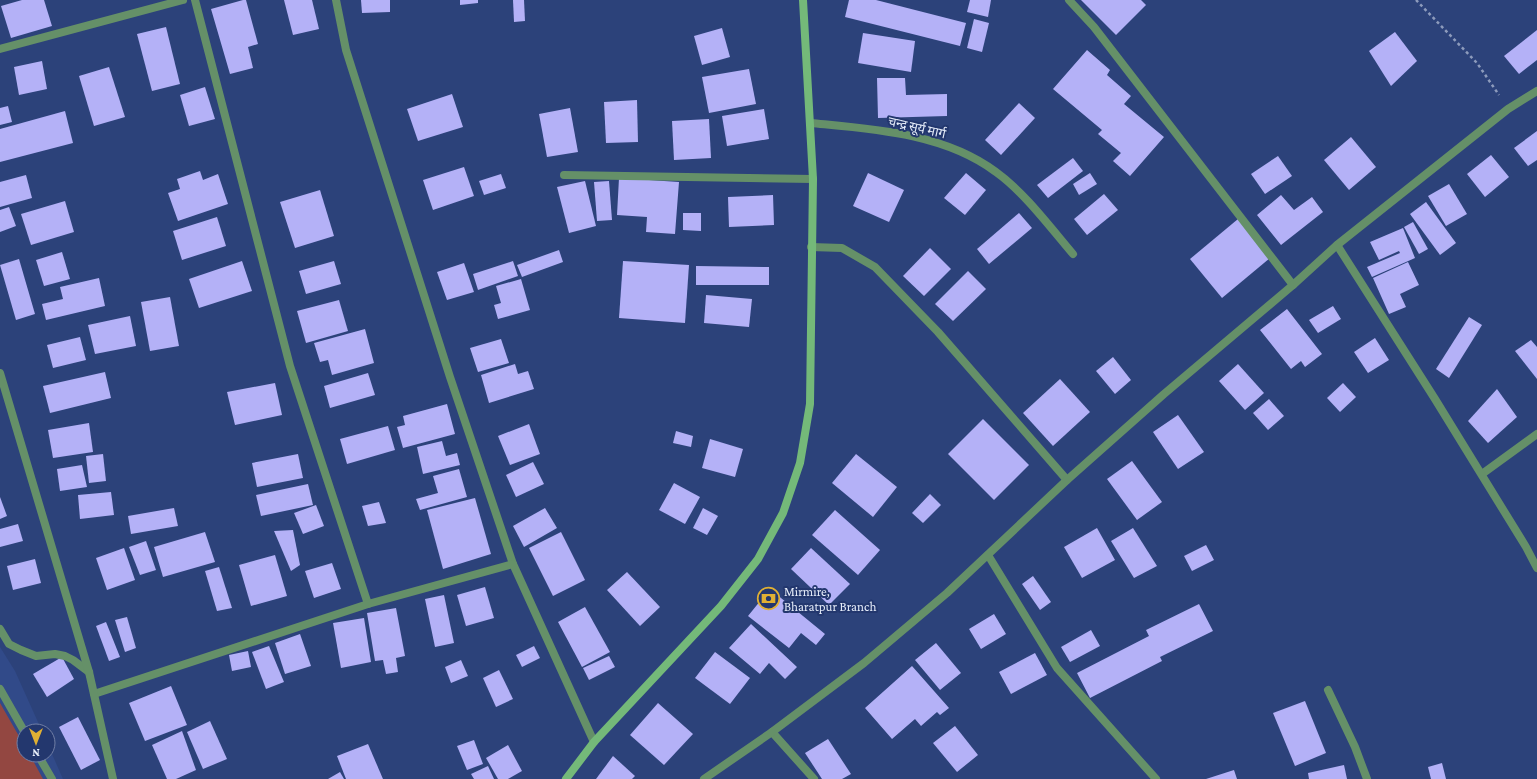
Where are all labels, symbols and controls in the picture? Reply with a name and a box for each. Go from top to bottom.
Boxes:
street label: चन्द्र सूर्य मार्ग [886,114,948,143]
place label: Mirmire, Bharatpur Branch [784,584,876,614]
bank icon: Mirmire, Bharatpur Branch [756,585,782,611]
north arrow [16,723,56,763]
text: N [32,747,40,759]

